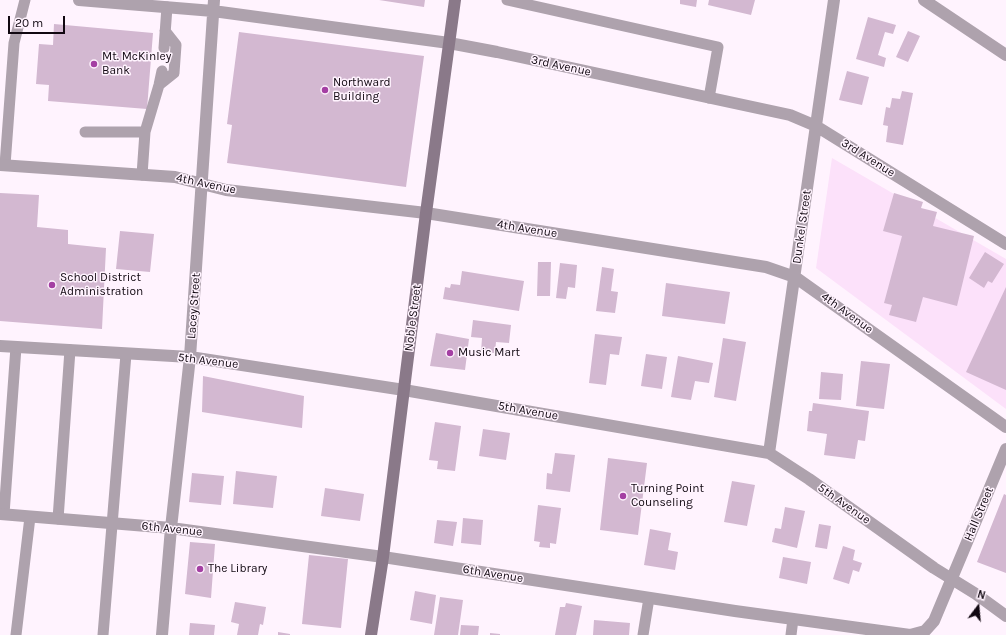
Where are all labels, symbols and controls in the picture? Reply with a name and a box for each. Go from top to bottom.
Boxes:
scale bar [10,8,67,34]
text: 20 m [15,16,43,30]
place label: Mt. McKinley Bank [102,50,171,78]
street label: 3rd Avenue [530,53,592,79]
marker: Mt. McKinley Bank [89,59,99,69]
place label: Northward Building [333,76,391,104]
marker: Northward Building [320,85,330,95]
street label: 3rd Avenue [838,136,898,180]
street label: 4th Avenue [175,171,237,197]
street label: Dunkel Street [790,189,814,265]
street label: 4th Avenue [496,217,558,241]
place label: School District Administration [60,271,143,299]
street label: Lacey Street [185,273,203,339]
marker: School District Administration [47,280,57,290]
street label: Noble Street [402,284,424,352]
street label: 4th Avenue [818,289,876,337]
place label: Music Mart [458,346,520,360]
marker: Music Mart [445,348,455,358]
street label: 5th Avenue [177,350,239,372]
street label: 5th Avenue [497,399,559,423]
street label: 5th Avenue [815,481,873,527]
place label: Turning Point Counseling [631,482,704,510]
street label: Hall Street [961,485,997,543]
marker: Turning Point Counseling [618,491,628,501]
street label: 6th Avenue [141,519,203,539]
place label: The Library [208,562,267,576]
street label: 6th Avenue [462,562,524,586]
marker: The Library [195,564,205,574]
north arrow [958,587,998,627]
text: N [976,588,987,602]

